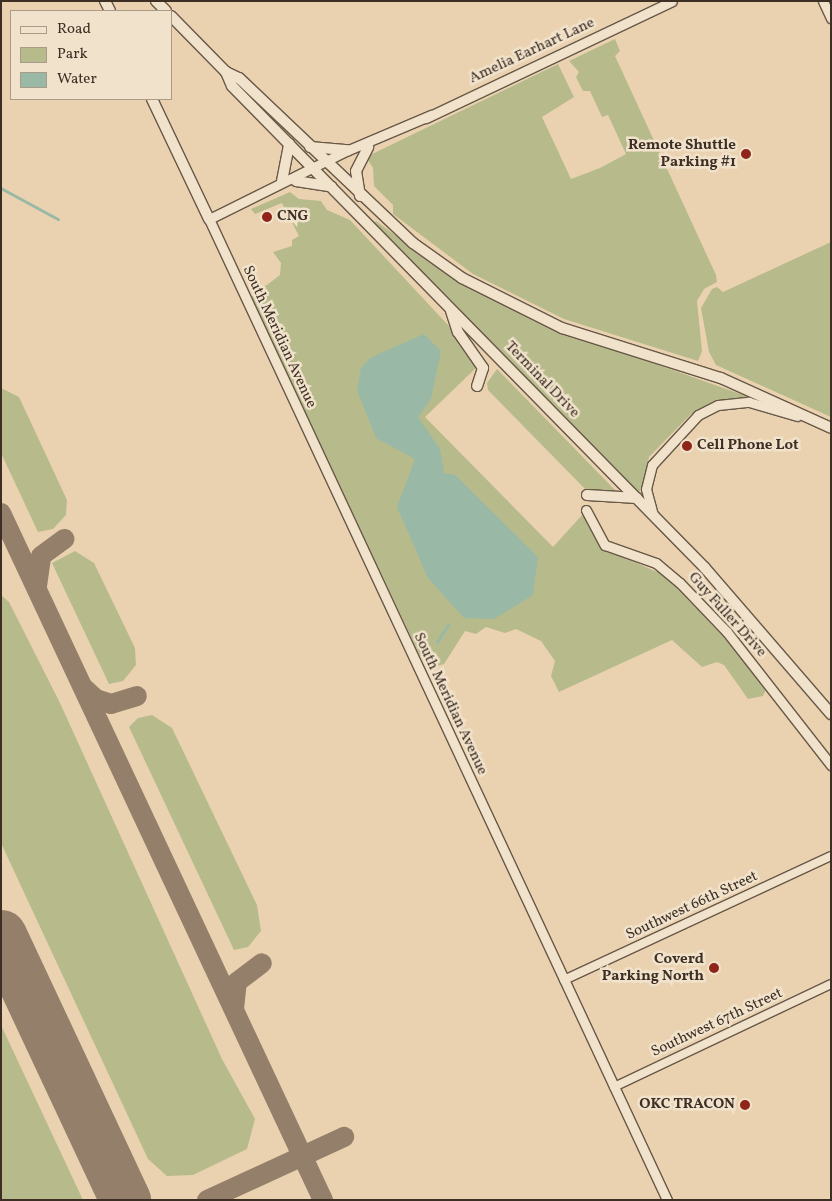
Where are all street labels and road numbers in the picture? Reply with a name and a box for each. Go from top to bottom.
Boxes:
street label: Amelia Earhart Lane [467,14,597,88]
street label: South Meridian Avenue [238,263,320,411]
street label: Terminal Drive [501,338,583,422]
street label: Guy Fuller Drive [684,569,770,661]
street label: South Meridian Avenue [409,630,491,778]
street label: Southwest 66th Street [623,868,761,944]
street label: Southwest 67th Street [648,985,786,1061]

